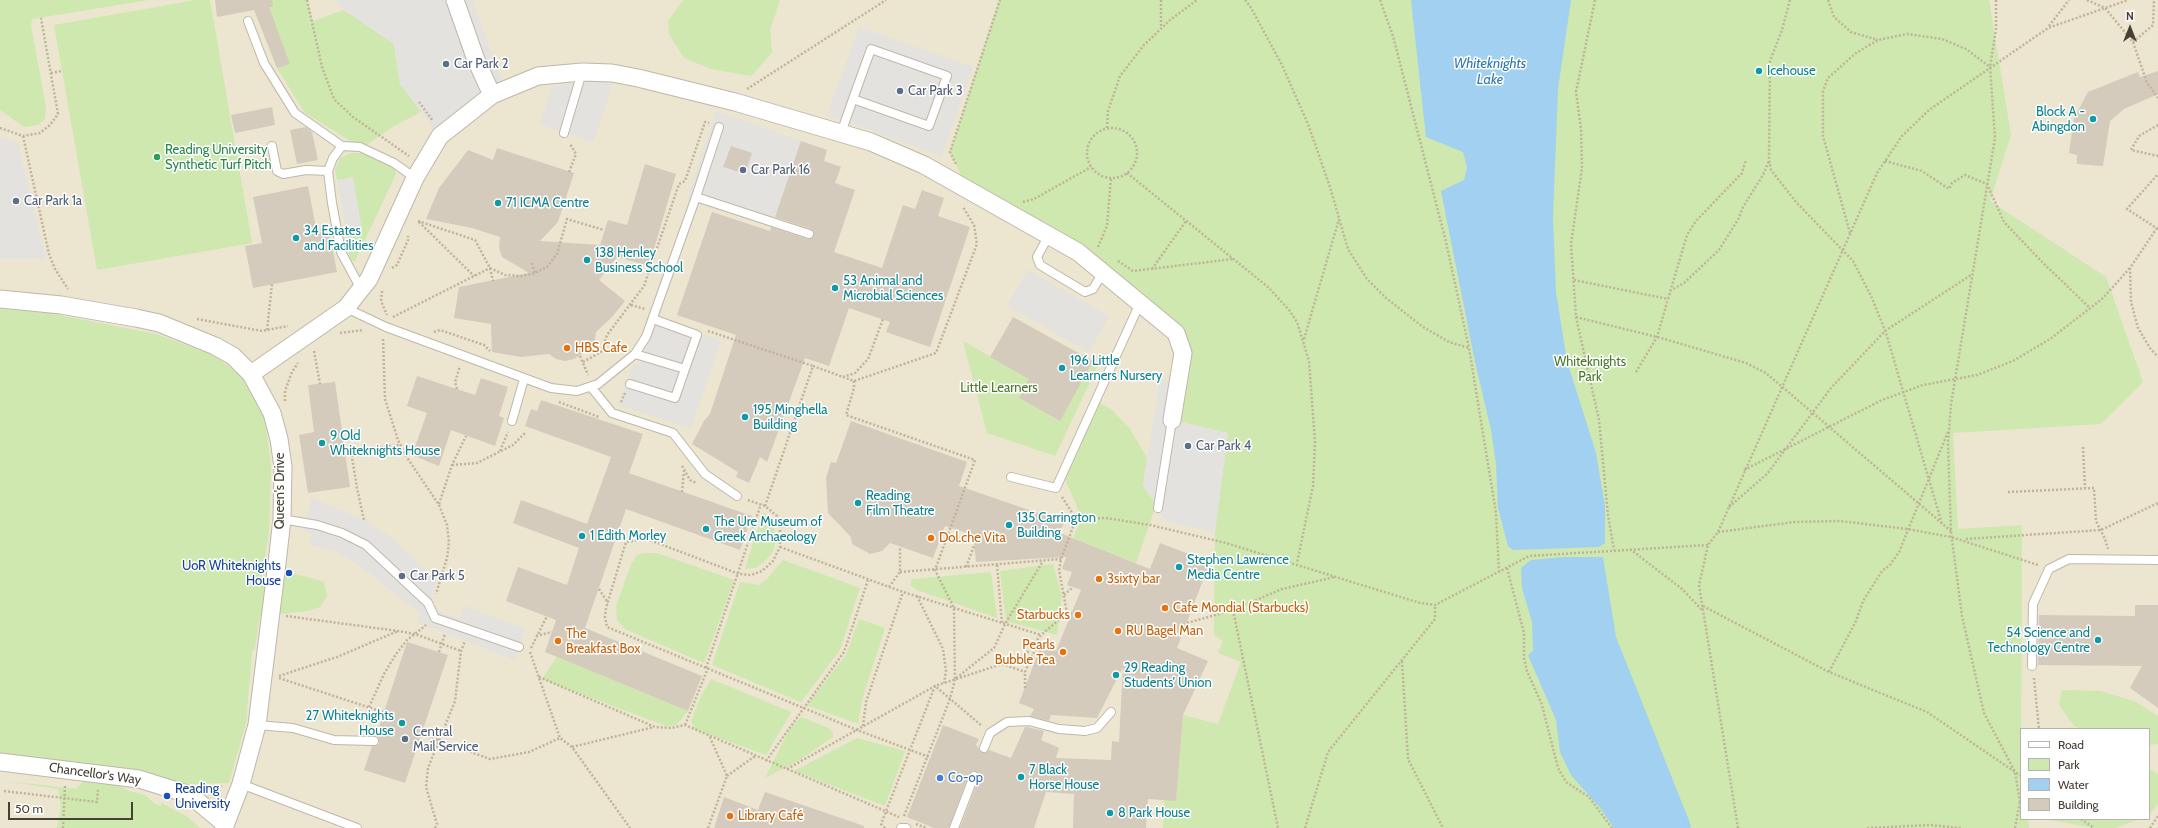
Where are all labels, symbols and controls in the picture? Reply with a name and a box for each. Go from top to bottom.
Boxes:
north arrow [2110,8,2150,48]
text: N [2126,9,2134,23]
place label: Car Park 2 [454,56,508,72]
water label: Whiteknights Lake [1454,56,1526,88]
marker: Car Park 2 [441,59,451,69]
place label: Icehouse [1767,63,1816,79]
marker: Icehouse [1754,66,1764,76]
place label: Car Park 3 [908,83,963,99]
marker: Car Park 3 [895,86,905,96]
place label: Block A - Abingdon [2032,104,2085,135]
marker: Block A - Abingdon [2088,114,2098,124]
place label: Reading University Synthetic Turf Pitch [165,142,271,173]
marker: Reading University Synthetic Turf Pitch [152,152,162,162]
place label: Car Park 16 [751,162,810,178]
marker: Car Park 16 [738,165,748,175]
place label: Car Park 1a [24,193,82,209]
place label: 71 ICMA Centre [506,195,589,211]
marker: Car Park 1a [11,196,21,206]
marker: 71 ICMA Centre [493,198,503,208]
place label: 34 Estates and Facilities [304,223,374,254]
marker: 34 Estates and Facilities [291,233,301,243]
place label: 138 Henley Business School [595,245,683,276]
marker: 138 Henley Business School [582,255,592,265]
place label: 53 Animal and Microbial Sciences [843,273,943,304]
marker: 53 Animal and Microbial Sciences [830,283,840,293]
place label: HBS Cafe [575,340,627,356]
marker: HBS Cafe [562,343,572,353]
place label: 196 Little Learners Nursery [1070,353,1162,384]
park label: Whiteknights Park [1554,354,1626,385]
marker: 196 Little Learners Nursery [1057,363,1067,373]
park label: Little Learners [960,380,1038,396]
place label: 195 Minghella Building [753,402,828,433]
marker: 195 Minghella Building [740,412,750,422]
place label: 9 Old Whiteknights House [330,428,440,459]
marker: 9 Old Whiteknights House [317,438,327,448]
place label: Car Park 4 [1196,438,1251,454]
marker: Car Park 4 [1183,441,1193,451]
street label: Queen's Drive [272,453,288,529]
place label: Reading Film Theatre [866,488,934,519]
marker: Reading Film Theatre [853,498,863,508]
place label: 135 Carrington Building [1017,510,1096,541]
place label: The Ure Museum of Greek Archaeology [714,514,822,545]
marker: 135 Carrington Building [1004,520,1014,530]
marker: The Ure Museum of Greek Archaeology [701,524,711,534]
place label: 1 Edith Morley [590,528,666,544]
place label: Dol.che Vita [939,530,1006,546]
marker: 1 Edith Morley [577,531,587,541]
marker: Dol.che Vita [926,533,936,543]
place label: Stephen Lawrence Media Centre [1187,552,1289,583]
place label: UoR Whiteknights House [182,558,281,589]
marker: Stephen Lawrence Media Centre [1174,562,1184,572]
marker: UoR Whiteknights House [284,568,294,578]
place label: Car Park 5 [410,568,465,584]
marker: Car Park 5 [397,571,407,581]
place label: 3sixty bar [1107,571,1160,587]
marker: 3sixty bar [1094,574,1104,584]
place label: Cafe Mondial (Starbucks) [1173,600,1309,616]
marker: Cafe Mondial (Starbucks) [1160,603,1170,613]
place label: Starbucks [1017,607,1070,623]
marker: Starbucks [1073,610,1083,620]
place label: RU Bagel Man [1126,623,1203,639]
place label: 54 Science and Technology Centre [1987,625,2090,656]
place label: The Breakfast Box [566,626,640,657]
marker: RU Bagel Man [1113,626,1123,636]
marker: 54 Science and Technology Centre [2093,635,2103,645]
marker: The Breakfast Box [553,636,563,646]
place label: Pearls Bubble Tea [995,637,1055,668]
marker: Pearls Bubble Tea [1058,647,1068,657]
place label: 29 Reading Students’ Union [1124,660,1212,691]
marker: 29 Reading Students’ Union [1111,670,1121,680]
place label: 27 Whiteknights House [306,708,394,739]
marker: 27 Whiteknights House [397,718,407,728]
place label: Central Mail Service [413,724,478,755]
legend [2020,728,2150,820]
marker: Central Mail Service [400,734,410,744]
text: Road [2058,737,2084,752]
text: Park [2058,757,2080,772]
street label: Chancellor's Way [48,760,142,788]
place label: 7 Black Horse House [1029,762,1099,793]
place label: Co-op [948,770,983,786]
marker: 7 Black Horse House [1016,772,1026,782]
marker: Co-op [935,773,945,783]
text: Water [2058,777,2088,792]
place label: Reading University [175,781,230,812]
marker: Reading University [162,791,172,801]
scale bar [10,794,135,820]
text: Building [2058,797,2099,812]
text: 50 m [15,801,43,816]
place label: 8 Park House [1118,805,1190,821]
place label: Library Café [738,808,803,824]
marker: 8 Park House [1105,808,1115,818]
marker: Library Café [725,811,735,821]

